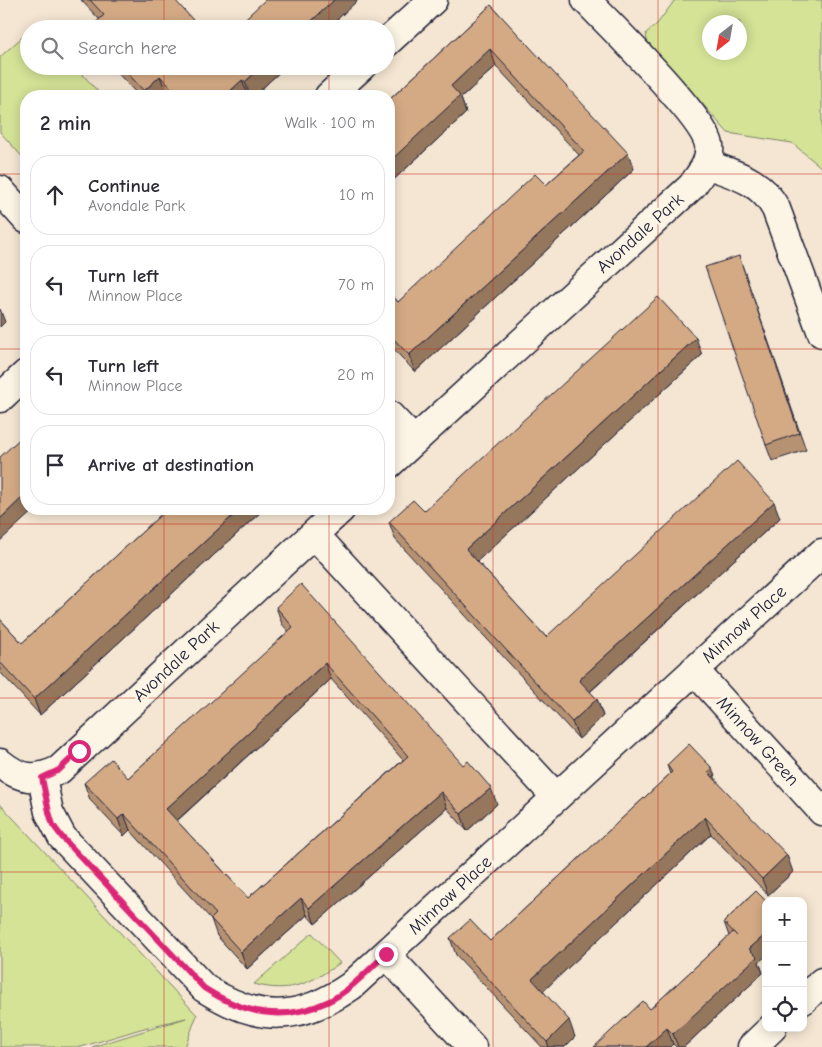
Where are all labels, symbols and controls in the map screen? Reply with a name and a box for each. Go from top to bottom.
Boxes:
north arrow [702,15,747,60]
search box [20,20,395,75]
icon: search [38,34,66,62]
text: Search here [78,37,177,59]
text: 2 min [40,111,91,135]
text: Walk · 100 m [285,114,375,132]
text: Continue [88,175,160,197]
icon: ahead [41,181,69,209]
text: 10 m [339,186,374,204]
street label: Avondale Park [593,189,688,278]
text: Avondale Park [88,197,185,215]
text: Turn left [88,265,159,287]
icon: left [41,271,69,299]
text: 70 m [338,276,374,294]
text: Minnow Place [88,287,182,305]
text: Turn left [88,355,159,377]
icon: left [41,361,69,389]
text: 20 m [337,366,374,384]
text: Minnow Place [88,377,182,395]
icon: arrive [41,451,69,479]
text: Arrive at destination [88,454,254,476]
street label: Minnow Place [698,581,791,668]
street label: Avondale Park [129,616,224,706]
street label: Minnow Green [712,692,803,790]
route start [68,740,91,763]
street label: Minnow Place [404,851,496,939]
map controls [762,897,807,1032]
button: + [762,897,807,942]
button: − [762,942,807,987]
route end [375,943,398,966]
button: locate [762,987,807,1032]

